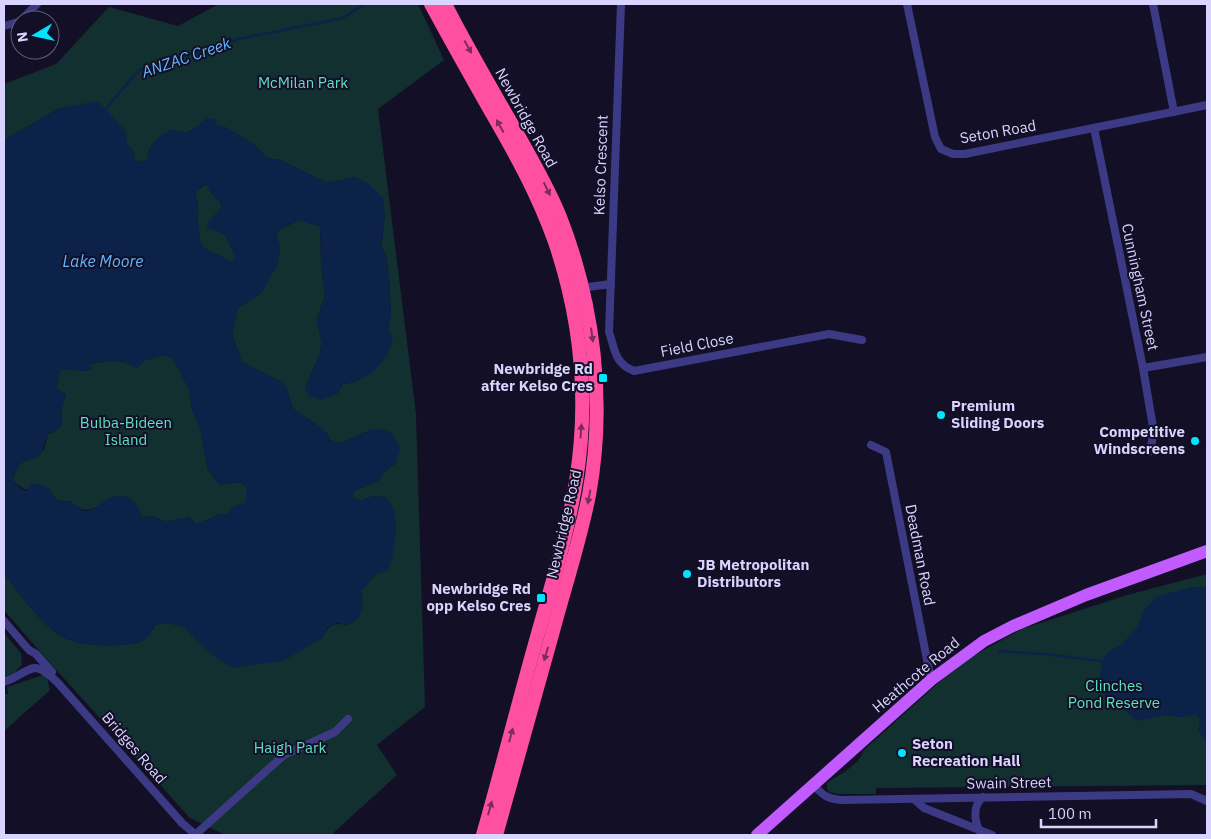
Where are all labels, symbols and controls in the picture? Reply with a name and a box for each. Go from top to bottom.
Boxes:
north arrow [10,10,60,60]
text: N [12,31,32,43]
water label: ANZAC Creek [138,32,234,82]
one-way arrow [464,39,472,54]
street label: Newbridge Road [491,65,562,171]
park label: McMilan Park [258,73,348,92]
street label: Kelso Crescent [589,114,612,216]
street label: Seton Road [958,115,1038,148]
one-way arrow [495,120,504,133]
one-way arrow [543,182,551,196]
street label: Cunningham Street [1118,222,1163,352]
water label: Lake Moore [63,251,143,271]
one-way arrow [588,327,596,343]
street label: Field Close [659,328,735,361]
place label: Newbridge Rd after Kelso Cres [481,359,593,395]
marker: Newbridge Rd after Kelso Cres [597,372,609,384]
place label: Premium Sliding Doors [951,396,1045,432]
marker: Premium Sliding Doors [935,409,947,421]
park label: Bulba-Bideen Island [80,413,172,449]
one-way arrow [578,422,586,438]
place label: Competitive Windscreens [1093,422,1185,458]
marker: Competitive Windscreens [1189,435,1201,447]
street label: Newbridge Road [542,468,585,580]
one-way arrow [584,489,592,505]
street label: Deadman Road [901,503,940,607]
place label: JB Metropolitan Distributors [697,555,809,591]
marker: JB Metropolitan Distributors [681,568,693,580]
place label: Newbridge Rd opp Kelso Cres [426,579,531,615]
marker: Newbridge Rd opp Kelso Cres [535,592,547,604]
street label: Heathcote Road [868,633,963,717]
one-way arrow [542,646,550,661]
park label: Clinches Pond Reserve [1068,676,1160,712]
street label: Bridges Road [98,708,171,788]
one-way arrow [507,727,515,742]
place label: Seton Recreation Hall [912,734,1021,770]
park label: Haigh Park [254,738,326,757]
marker: Seton Recreation Hall [896,747,908,759]
street label: Swain Street [966,772,1052,793]
scale bar [1041,796,1156,828]
one-way arrow [487,801,495,816]
text: 100 m [1048,804,1092,823]

